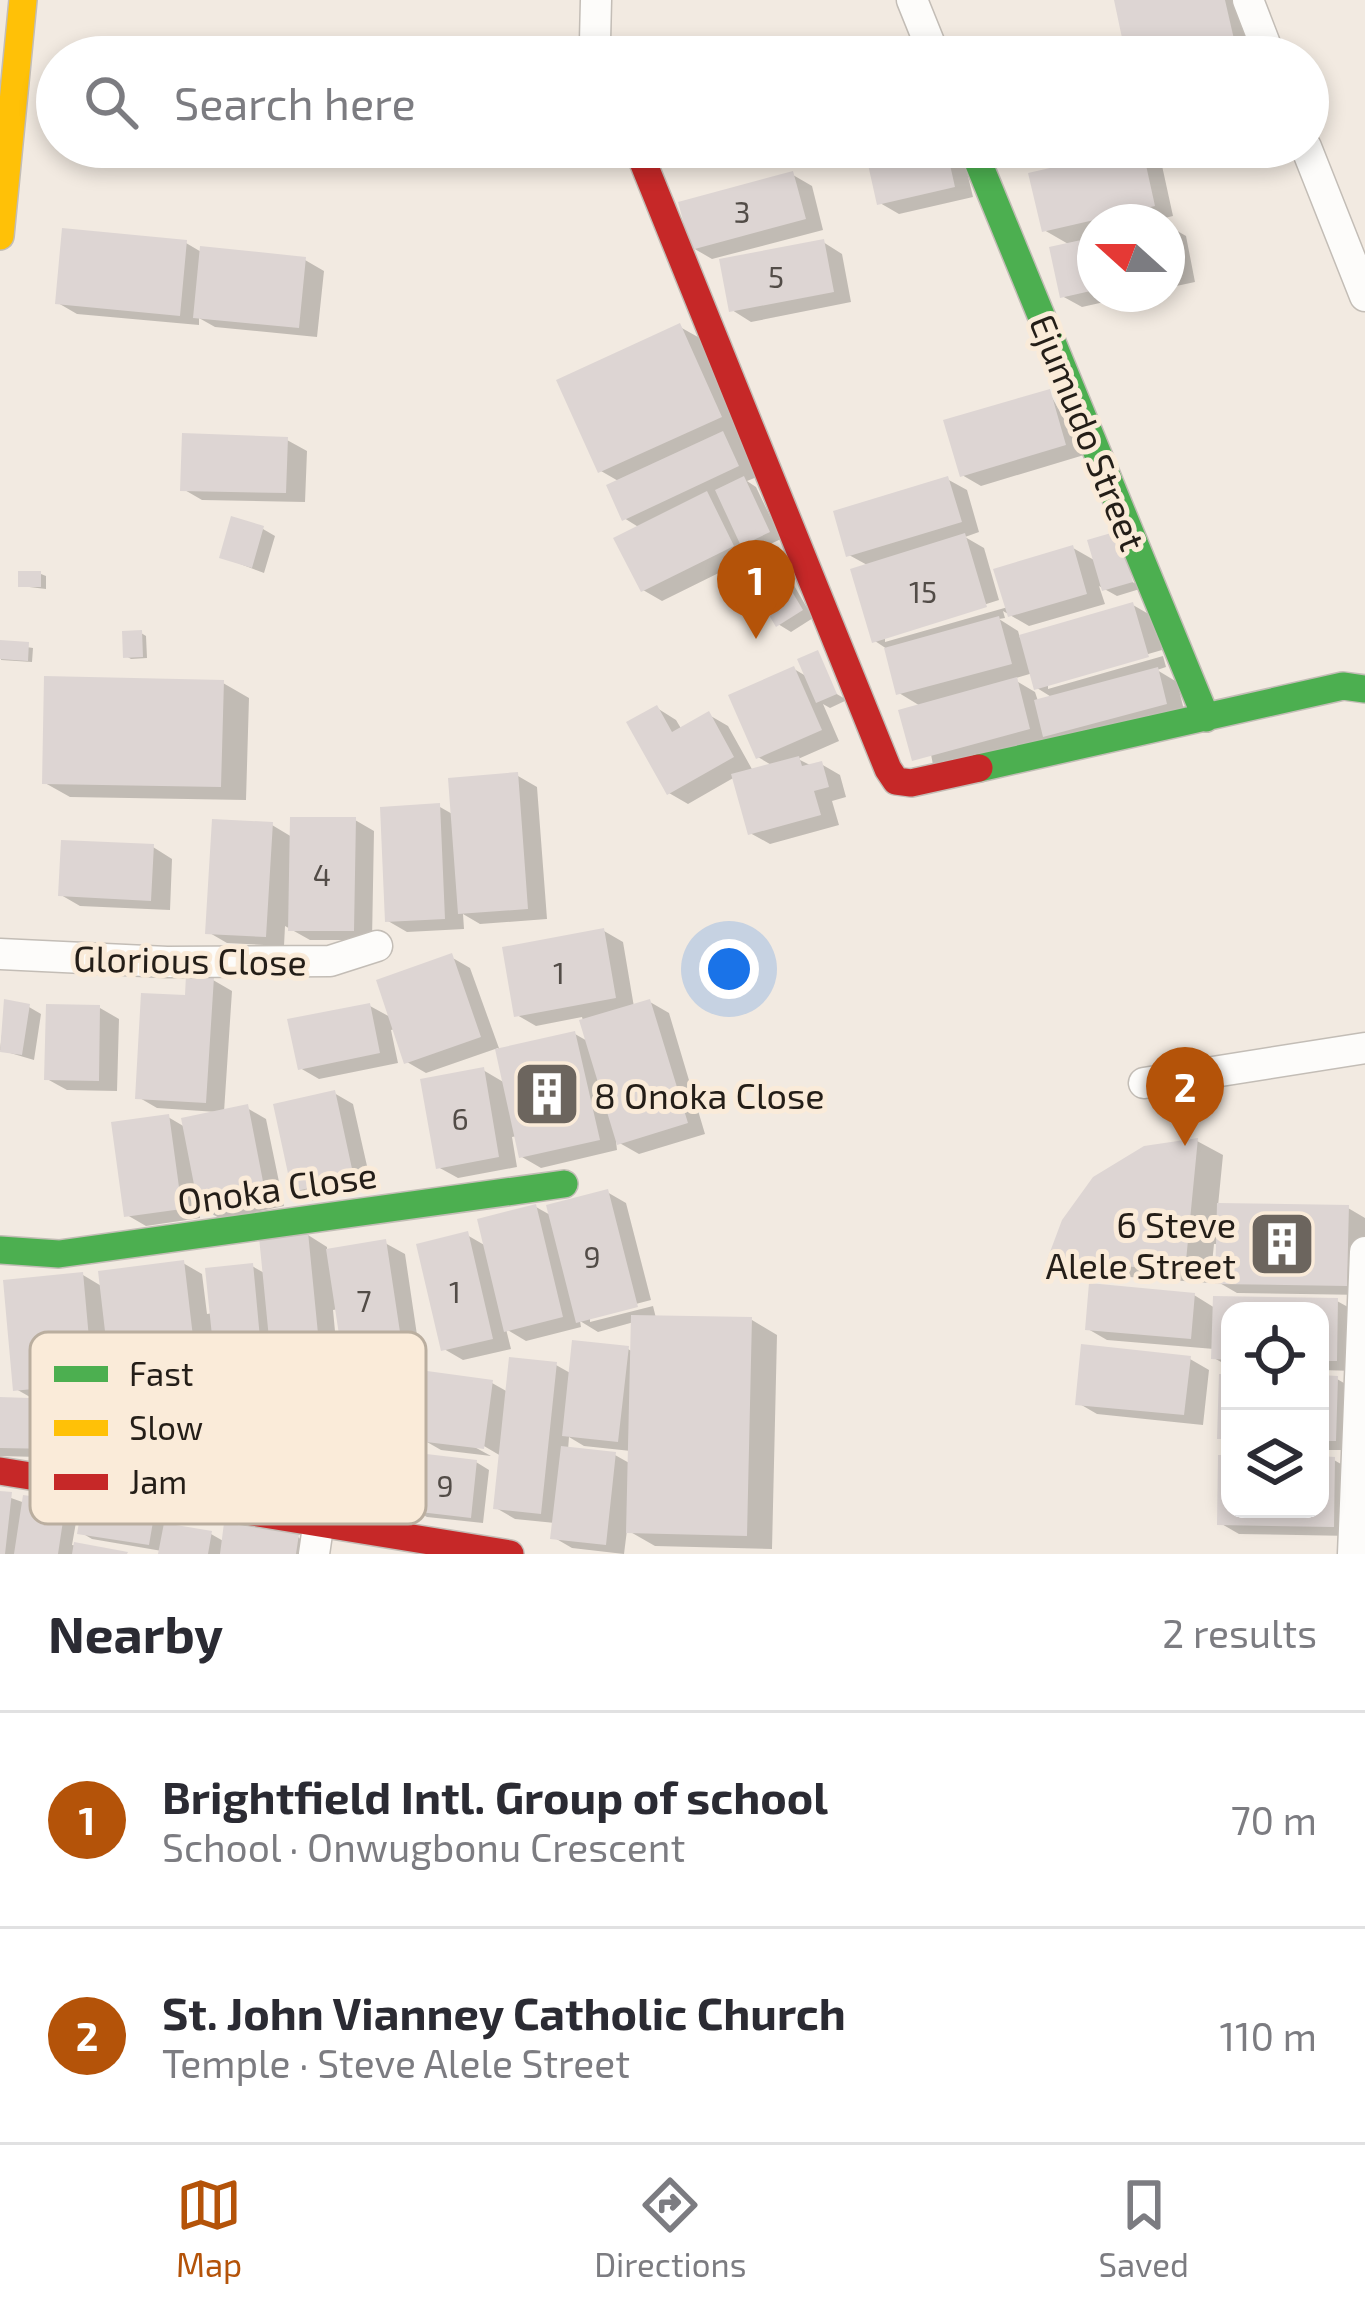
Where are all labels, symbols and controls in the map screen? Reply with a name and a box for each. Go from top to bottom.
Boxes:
search box [36,36,1329,168]
icon: search [78,69,144,135]
text: Search here [174,75,416,129]
house number: 3 [734,193,750,229]
north arrow [1077,204,1185,312]
house number: 5 [768,258,784,294]
street label: Ejumudo Street [1022,308,1156,556]
pin: 1 [717,540,795,639]
house number: 15 [909,573,937,609]
house number: 4 [313,856,331,892]
street label: Glorious Close [73,935,307,983]
your location [699,939,759,999]
house number: 1 [553,954,565,990]
pin: 2 [1146,1047,1224,1146]
building icon: 8 Onoka Close [512,1059,582,1129]
place label: 8 Onoka Close [594,1073,825,1116]
house number: 6 [451,1100,469,1136]
street label: Onoka Close [175,1152,379,1222]
place label: 6 Steve Alele Street [1045,1202,1236,1286]
building icon: 6 Steve Alele Street [1247,1209,1317,1279]
house number: 9 [583,1238,601,1274]
house number: 1 [449,1273,461,1309]
house number: 7 [356,1282,372,1318]
map controls [1221,1302,1329,1518]
button: locate [1221,1302,1329,1410]
legend [30,1332,426,1524]
text: Fast [129,1353,193,1393]
text: Slow [129,1407,203,1447]
button: layers [1221,1410,1329,1518]
text: Jam [129,1461,187,1501]
house number: 9 [436,1467,454,1503]
text: Nearby [48,1602,223,1663]
text: 2 results [1162,1609,1317,1656]
text: Brightfield Intl. Group of school [162,1769,828,1823]
text: 1 [79,1796,95,1843]
text: 70 m [1231,1796,1317,1843]
text: School · Onwugbonu Crescent [162,1823,685,1870]
text: St. John Vianney Catholic Church [162,1985,846,2039]
text: 2 [76,2012,98,2059]
text: 110 m [1220,2012,1317,2059]
text: Temple · Steve Alele Street [162,2039,630,2086]
tab: Map [176,2172,242,2284]
tab: Directions [594,2172,746,2284]
tab: Saved [1098,2172,1189,2284]

